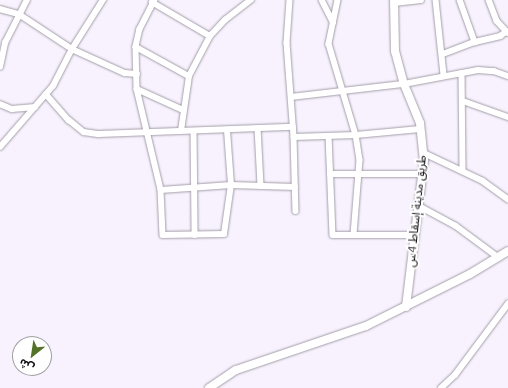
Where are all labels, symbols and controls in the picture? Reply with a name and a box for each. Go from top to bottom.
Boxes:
street label: طريق مدينة إسقاط 4س [403,154,429,268]
north arrow [12,336,52,376]
text: ش [17,357,36,374]

